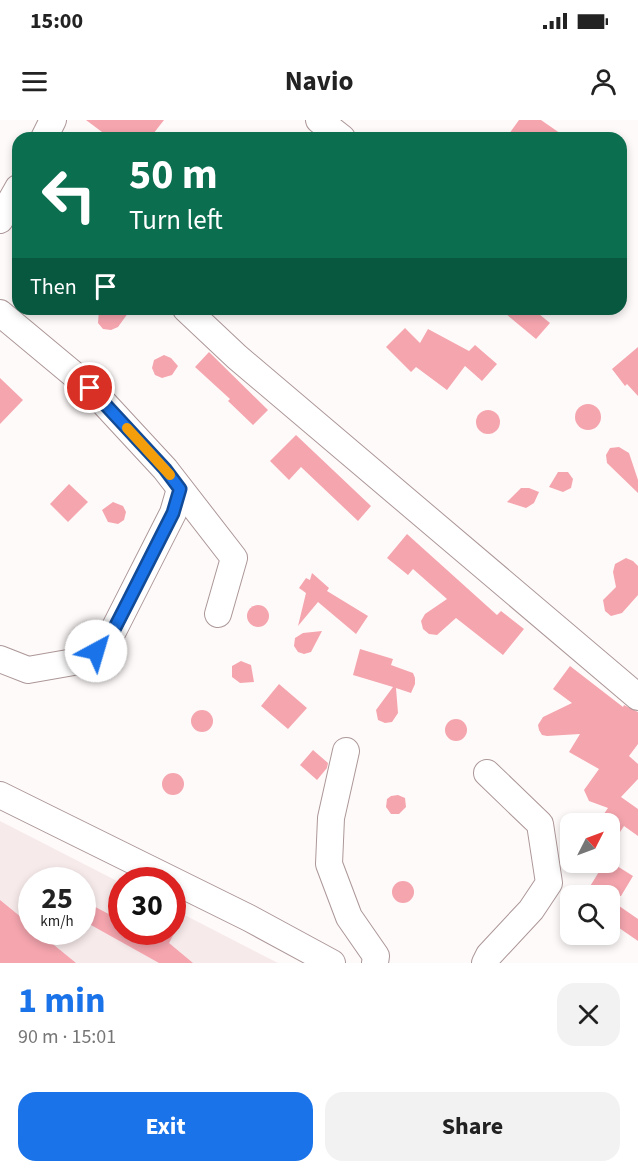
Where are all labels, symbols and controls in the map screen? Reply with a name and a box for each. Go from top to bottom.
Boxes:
text: 15:00 [30,5,83,37]
text: Navio [285,62,353,101]
icon: menu [18,65,51,98]
icon: person [587,65,620,98]
text: 50 m [129,145,218,205]
icon: left [30,156,108,234]
text: Turn left [129,201,223,240]
icon: arrive [89,270,122,303]
text: Then [30,271,77,303]
pin [64,362,115,413]
icon: arrive [73,371,106,404]
position arrow [64,619,128,683]
north arrow [560,813,620,873]
map controls [560,813,620,945]
speed limit sign: 30 [108,867,186,945]
text: 25 [41,877,73,920]
button: search [560,885,620,945]
text: km/h [40,911,74,932]
text: 1 min [18,975,106,1026]
button: close [557,983,620,1046]
text: 90 m · 15:01 [18,1023,116,1051]
button: Exit [18,1092,313,1161]
button: Share [325,1092,620,1161]

